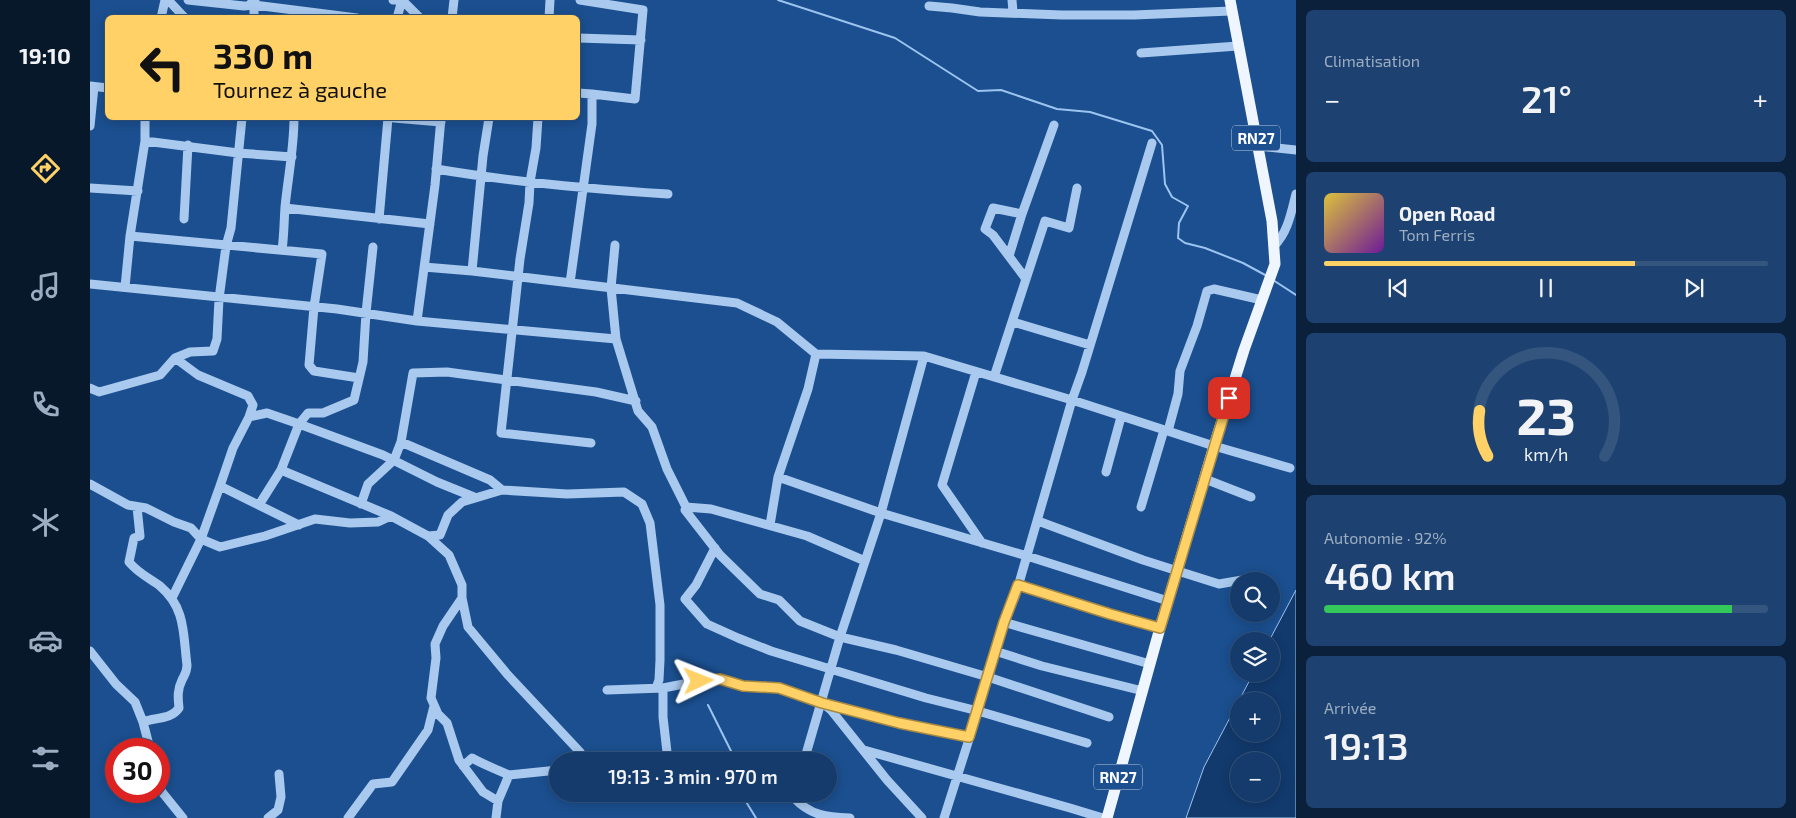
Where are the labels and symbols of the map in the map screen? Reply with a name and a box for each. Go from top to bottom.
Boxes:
road number: RN27 [1232,126,1280,150]
pin [1208,377,1250,419]
position arrow [672,654,724,706]
speed limit sign: 30 [105,738,170,803]
road number: RN27 [1094,764,1142,790]

